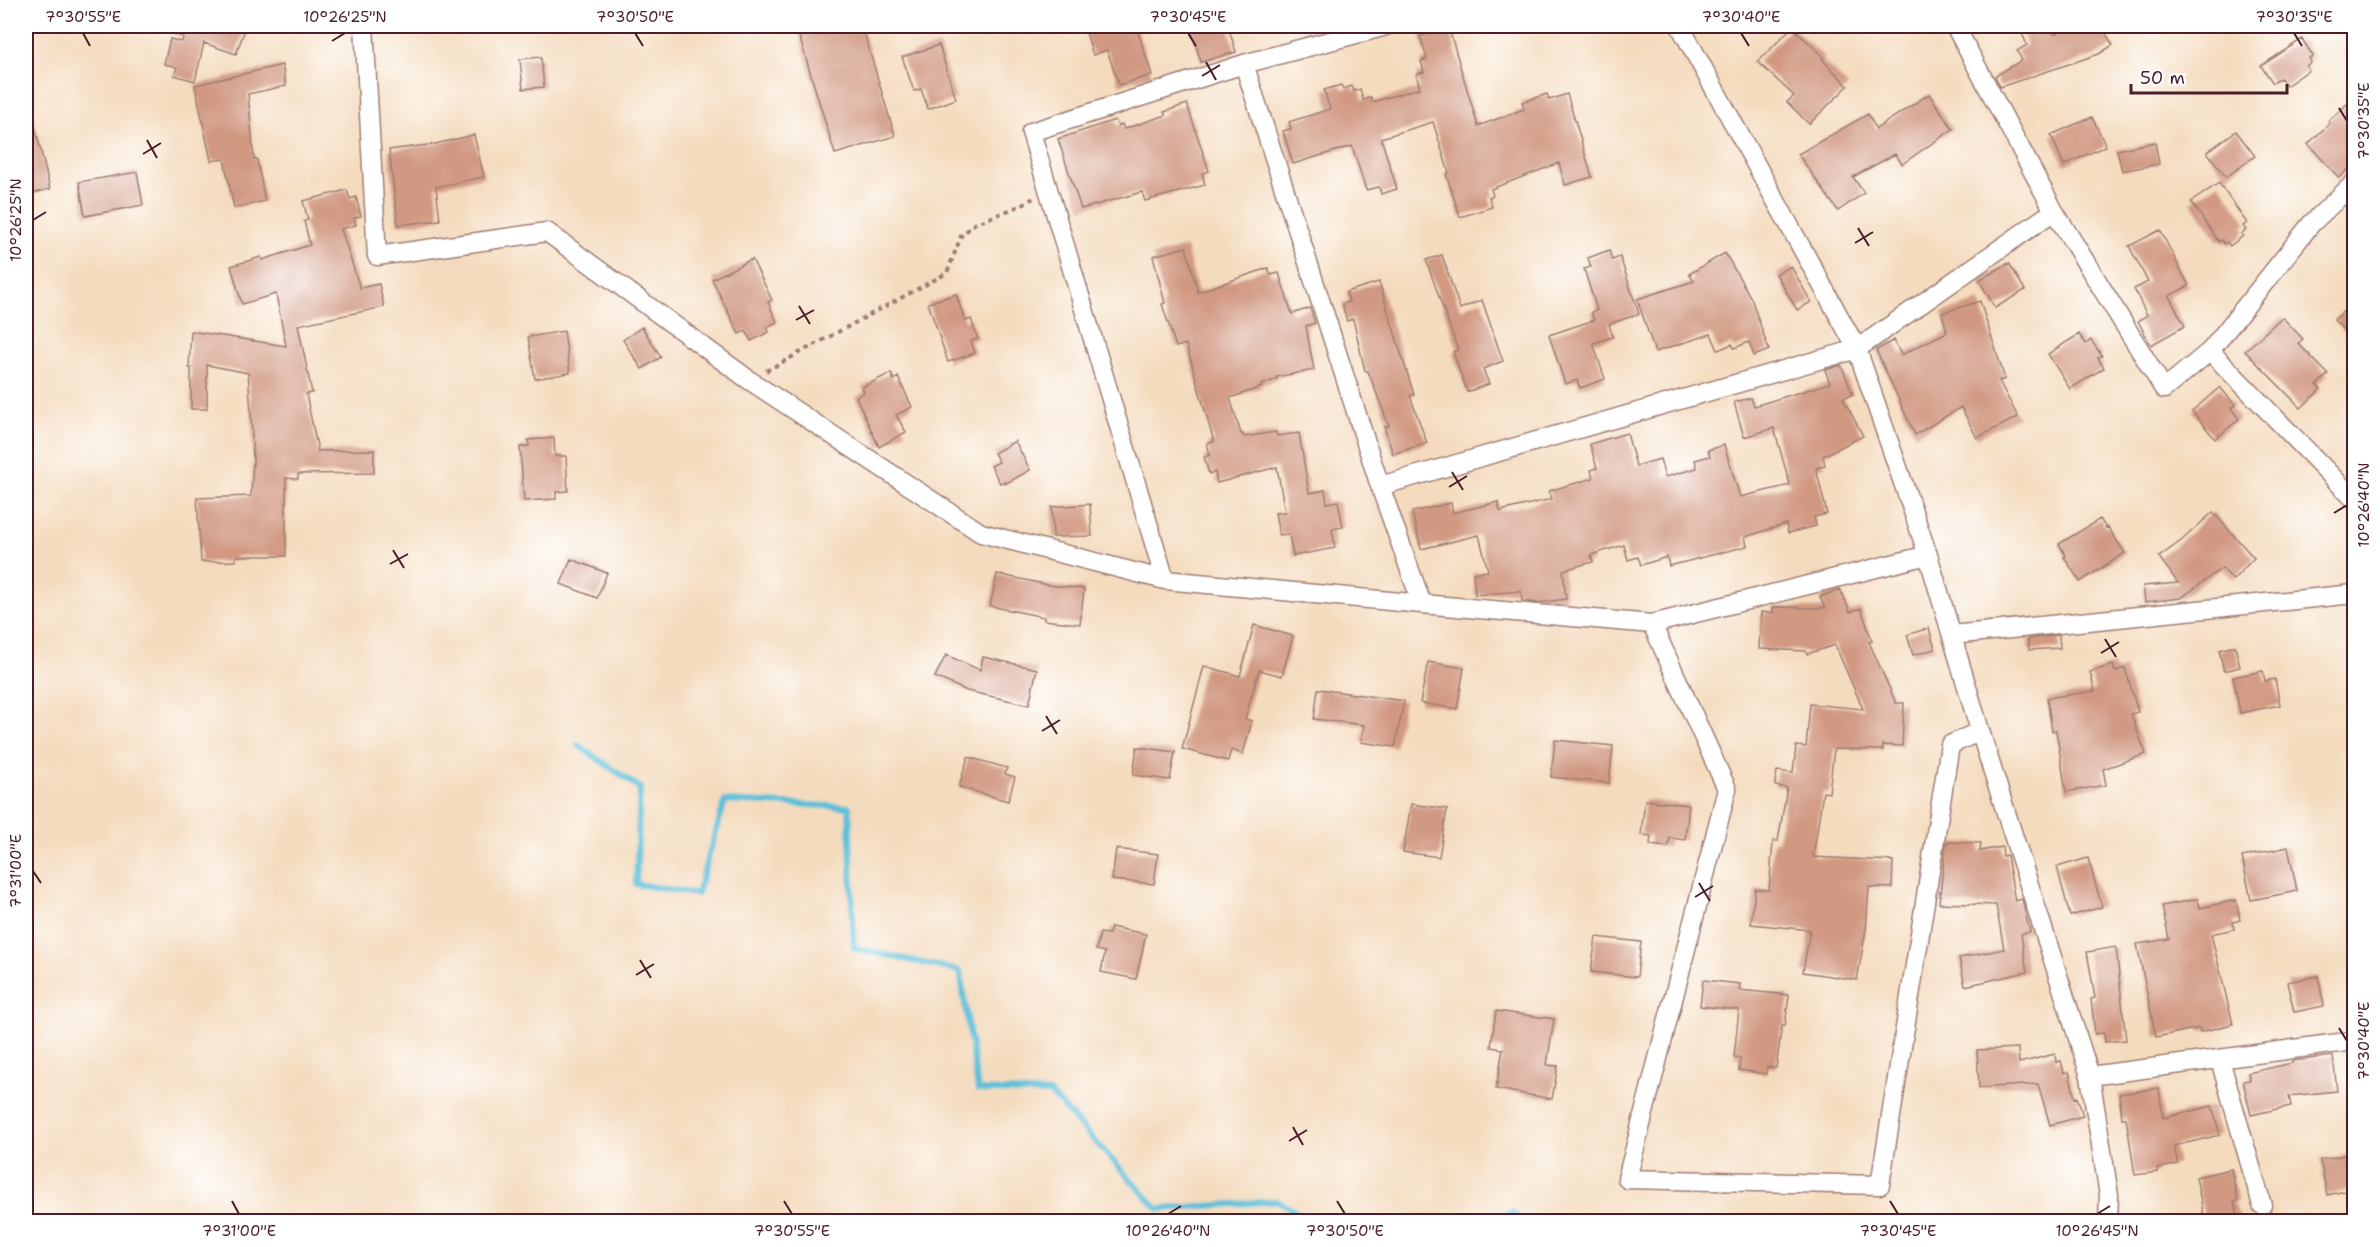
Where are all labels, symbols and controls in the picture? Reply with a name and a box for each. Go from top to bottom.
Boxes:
text: 7°30'55"E [45,7,121,27]
text: 10°26'25"N [303,7,387,27]
text: 7°30'50"E [596,7,674,27]
text: 7°30'45"E [1150,7,1226,27]
text: 7°30'40"E [1702,7,1780,27]
text: 7°30'35"E [2255,7,2333,27]
scale bar [2131,57,2287,95]
text: 50 m [2140,66,2185,90]
text: 7°30'35"E [2354,82,2374,160]
text: 10°26'25"N [6,178,26,262]
text: 10°26'40"N [2354,462,2374,548]
text: 7°31'00"E [6,834,26,908]
text: 7°30'40"E [2354,1002,2374,1080]
text: 7°31'00"E [202,1221,276,1241]
text: 7°30'55"E [754,1221,830,1241]
text: 10°26'40"N [1125,1221,1211,1241]
text: 7°30'50"E [1306,1221,1384,1241]
text: 7°30'45"E [1860,1221,1936,1241]
text: 10°26'45"N [2055,1221,2139,1241]

